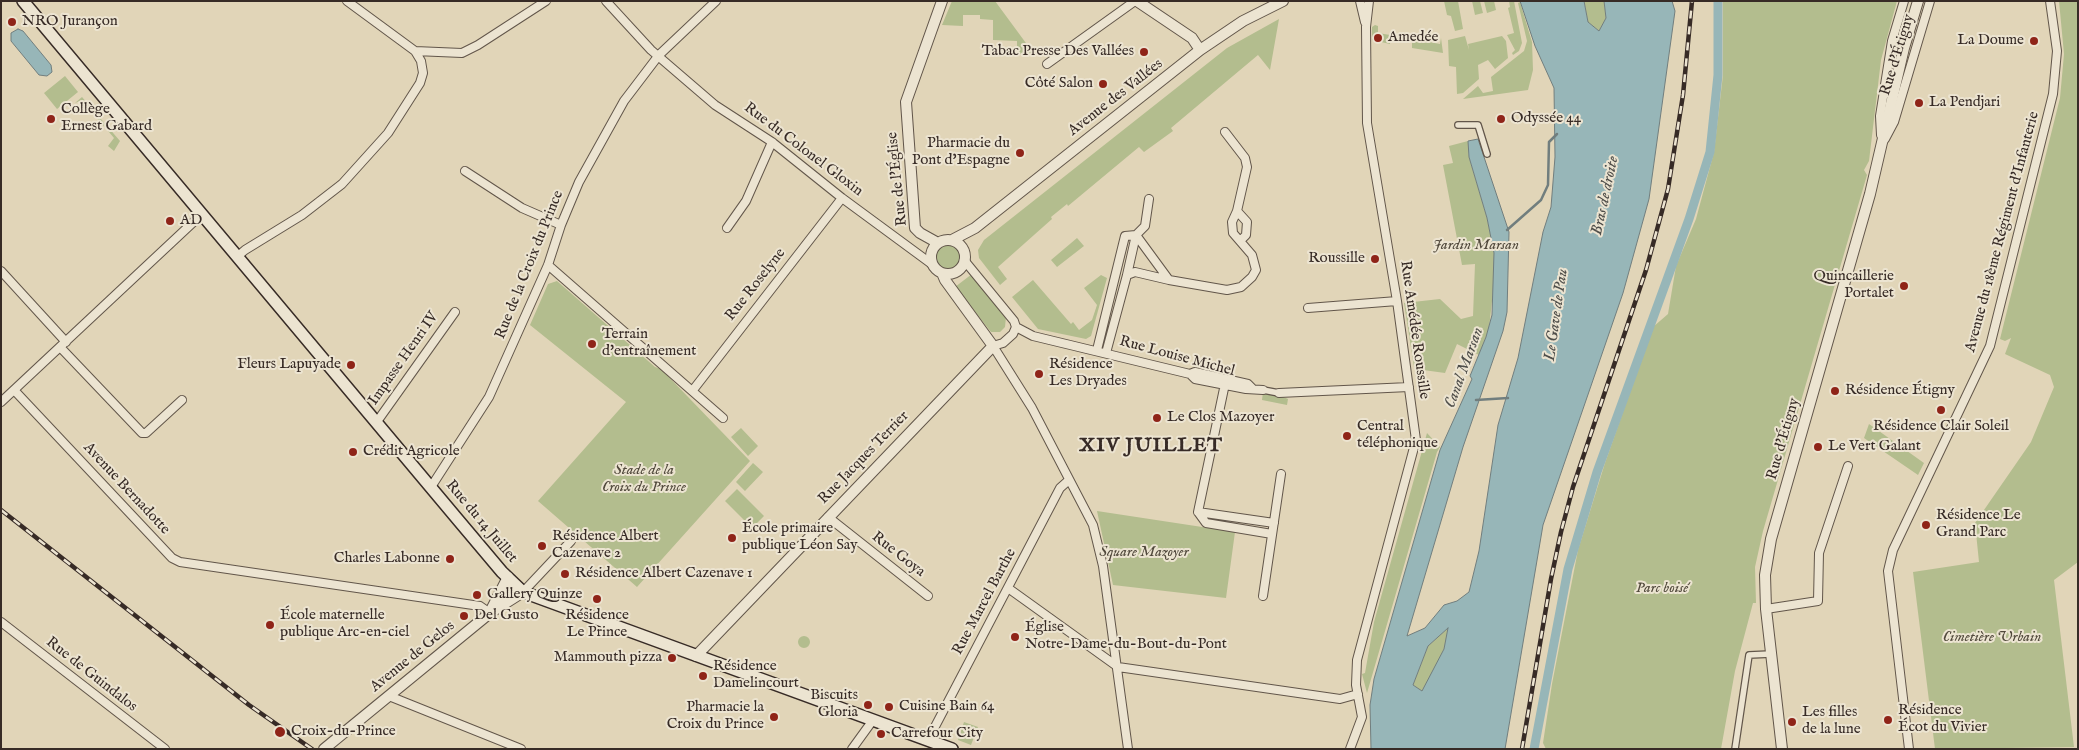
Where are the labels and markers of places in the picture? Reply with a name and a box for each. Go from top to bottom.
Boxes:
place label: NRO Jurançon [22,13,118,31]
marker: NRO Jurançon [6,16,18,28]
place label: Amedée [1388,29,1438,47]
marker: Amedée [1372,32,1384,44]
place label: La Doume [1957,32,2024,50]
marker: La Doume [2028,35,2040,47]
place label: Tabac Presse Des Vallées [982,43,1134,61]
marker: Tabac Presse Des Vallées [1138,46,1150,58]
place label: Côté Salon [1025,75,1093,93]
marker: Côté Salon [1097,78,1109,90]
place label: La Pendjari [1929,94,2000,112]
marker: La Pendjari [1913,97,1925,109]
place label: Collège Ernest Gabard [61,101,152,136]
place label: Odyssée 44 [1511,110,1581,128]
marker: Collège Ernest Gabard [45,113,57,125]
marker: Odyssée 44 [1495,113,1507,125]
place label: Pharmacie du Pont d'Espagne [912,135,1010,170]
marker: Pharmacie du Pont d'Espagne [1014,147,1026,159]
place label: AD [180,212,202,230]
marker: AD [164,215,176,227]
place label: Roussille [1308,250,1365,268]
marker: Roussille [1369,253,1381,265]
place label: Quincaillerie Portalet [1814,268,1894,303]
marker: Quincaillerie Portalet [1898,280,1910,292]
place label: Terrain d'entraînement [602,326,696,361]
marker: Terrain d'entraînement [586,338,598,350]
place label: Fleurs Lapuyade [237,356,341,374]
place label: Résidence Les Dryades [1049,356,1127,391]
marker: Fleurs Lapuyade [345,359,357,371]
marker: Résidence Les Dryades [1033,368,1045,380]
place label: Résidence Étigny [1845,382,1955,400]
marker: Résidence Étigny [1829,385,1841,397]
marker: Résidence Clair Soleil [1935,404,1947,416]
place label: Le Clos Mazoyer [1167,409,1274,427]
marker: Le Clos Mazoyer [1151,412,1163,424]
place label: Central téléphonique [1357,418,1438,453]
place label: Résidence Clair Soleil [1873,418,2009,436]
marker: Central téléphonique [1341,430,1353,442]
place label: Le Vert Galant [1828,438,1921,456]
marker: Le Vert Galant [1812,441,1824,453]
place label: Crédit Agricole [363,443,460,461]
marker: Crédit Agricole [347,446,359,458]
place label: Résidence Le Grand Parc [1936,507,2021,542]
marker: Résidence Le Grand Parc [1920,519,1932,531]
place label: École primaire publique Léon Say [742,520,858,555]
place label: Résidence Albert Cazenave 2 [552,528,659,563]
marker: École primaire publique Léon Say [726,532,738,544]
marker: Résidence Albert Cazenave 2 [536,540,548,552]
place label: Charles Labonne [334,550,440,568]
marker: Charles Labonne [444,553,456,565]
place label: Résidence Albert Cazenave 1 [575,565,753,583]
marker: Résidence Albert Cazenave 1 [559,568,571,580]
place label: Gallery Quinze [487,586,583,604]
marker: Gallery Quinze [471,589,483,601]
marker: Résidence Le Prince [591,593,603,605]
place label: École maternelle publique Arc-en-ciel [280,607,409,642]
place label: Del Gusto [474,607,538,625]
place label: Résidence Le Prince [565,607,629,642]
marker: Del Gusto [458,610,470,622]
marker: École maternelle publique Arc-en-ciel [264,619,276,631]
place label: Église Notre-Dame-du-Bout-du-Pont [1025,619,1227,654]
marker: Église Notre-Dame-du-Bout-du-Pont [1009,631,1021,643]
place label: Mammouth pizza [554,649,662,667]
marker: Mammouth pizza [666,652,678,664]
place label: Résidence Damelincourt [713,658,799,693]
marker: Résidence Damelincourt [697,670,709,682]
place label: Biscuits Gloria [810,687,858,722]
place label: Cuisine Bain 64 [899,698,994,716]
place label: Pharmacie la Croix du Prince [667,699,764,734]
marker: Biscuits Gloria [862,699,874,711]
marker: Cuisine Bain 64 [883,701,895,713]
place label: Résidence Écot du Vivier [1898,702,1987,737]
place label: Les filles de la lune [1802,704,1861,739]
marker: Pharmacie la Croix du Prince [768,711,780,723]
marker: Résidence Écot du Vivier [1882,714,1894,726]
marker: Les filles de la lune [1786,716,1798,728]
place label: Croix-du-Prince [291,723,396,741]
marker: Croix-du-Prince [273,725,287,739]
place label: Carrefour City [891,725,983,743]
marker: Carrefour City [875,728,887,740]

